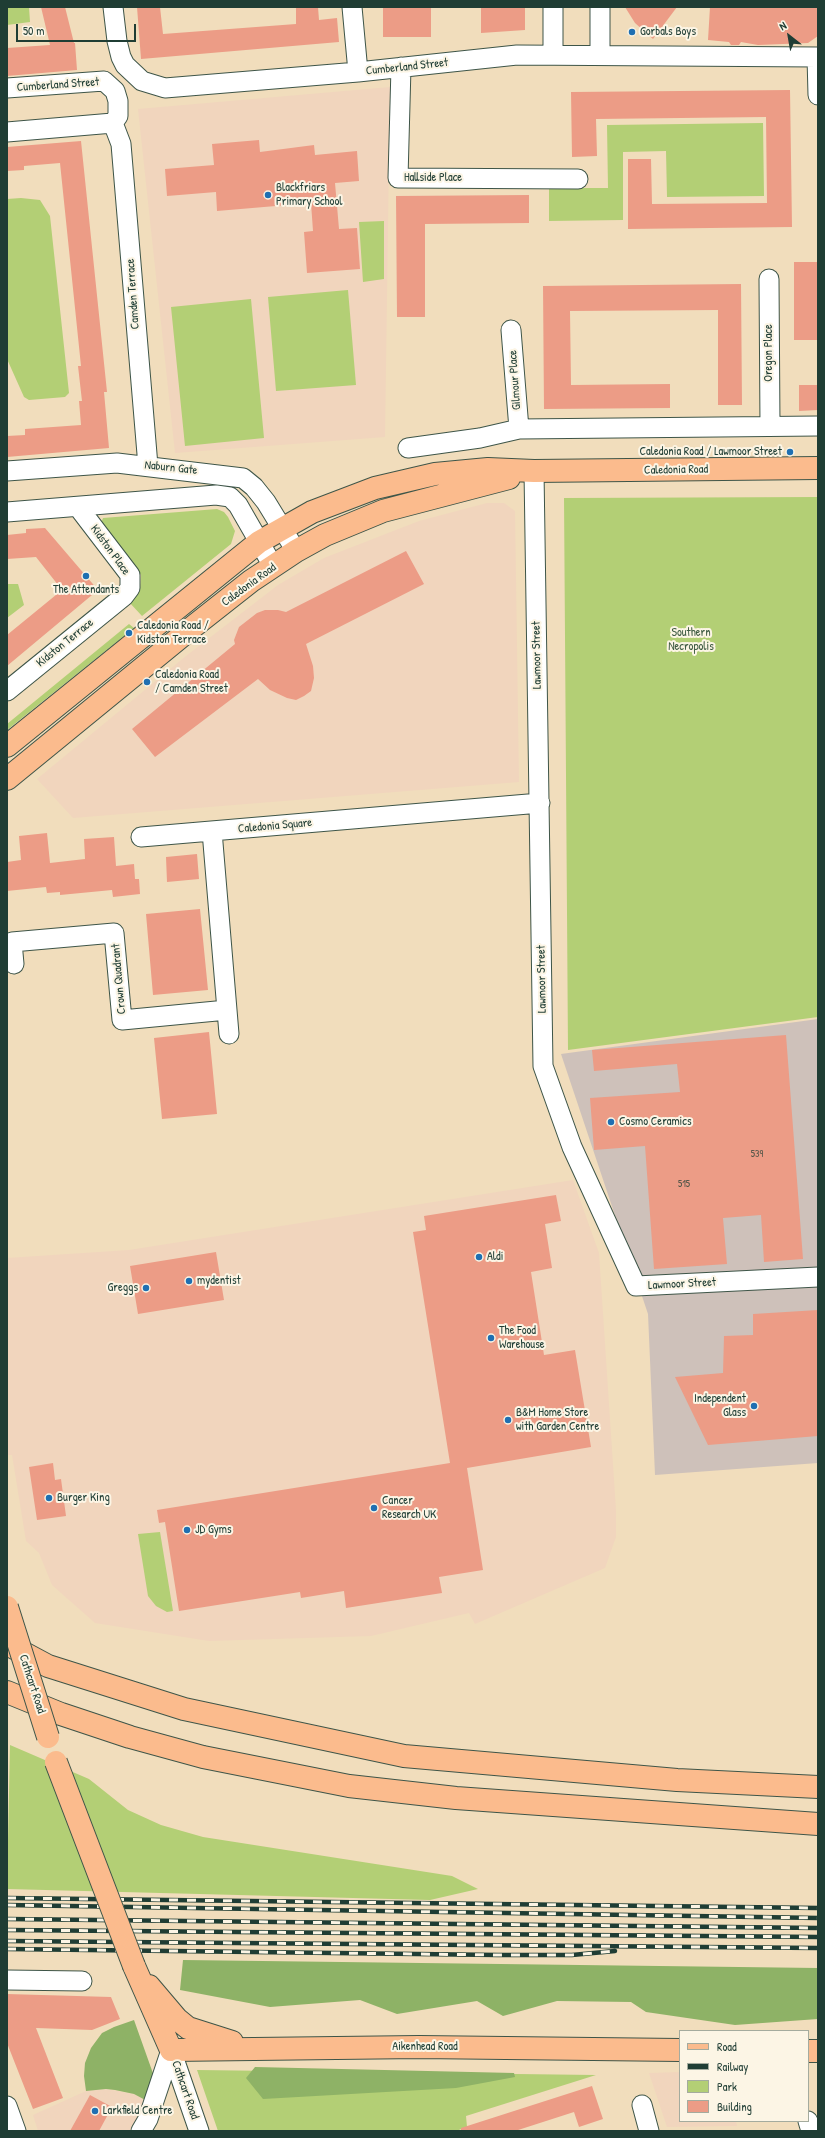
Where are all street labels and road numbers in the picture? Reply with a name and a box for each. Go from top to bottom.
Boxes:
street label: Cumberland Street [365,56,449,78]
street label: Cumberland Street [16,75,100,95]
street label: Hallside Place [404,171,462,185]
street label: Camden Terrace [123,258,143,330]
street label: Oregon Place [762,324,776,382]
street label: Gilmour Place [506,350,524,410]
street label: Naburn Gate [144,458,198,478]
street label: Caledonia Road [644,462,708,478]
street label: Kidston Place [87,522,133,578]
street label: Caledonia Road [219,560,279,610]
street label: Kidston Terrace [34,616,96,670]
street label: Lawmoor Street [529,621,545,689]
street label: Caledonia Square [237,816,313,836]
street label: Crown Quadrant [109,943,129,1015]
street label: Lawmoor Street [534,945,550,1013]
street label: Lawmoor Street [648,1275,716,1293]
street label: Cathcart Road [16,1653,48,1715]
street label: Aikenhead Road [392,2040,458,2054]
street label: Cathcart Road [168,2059,202,2121]

